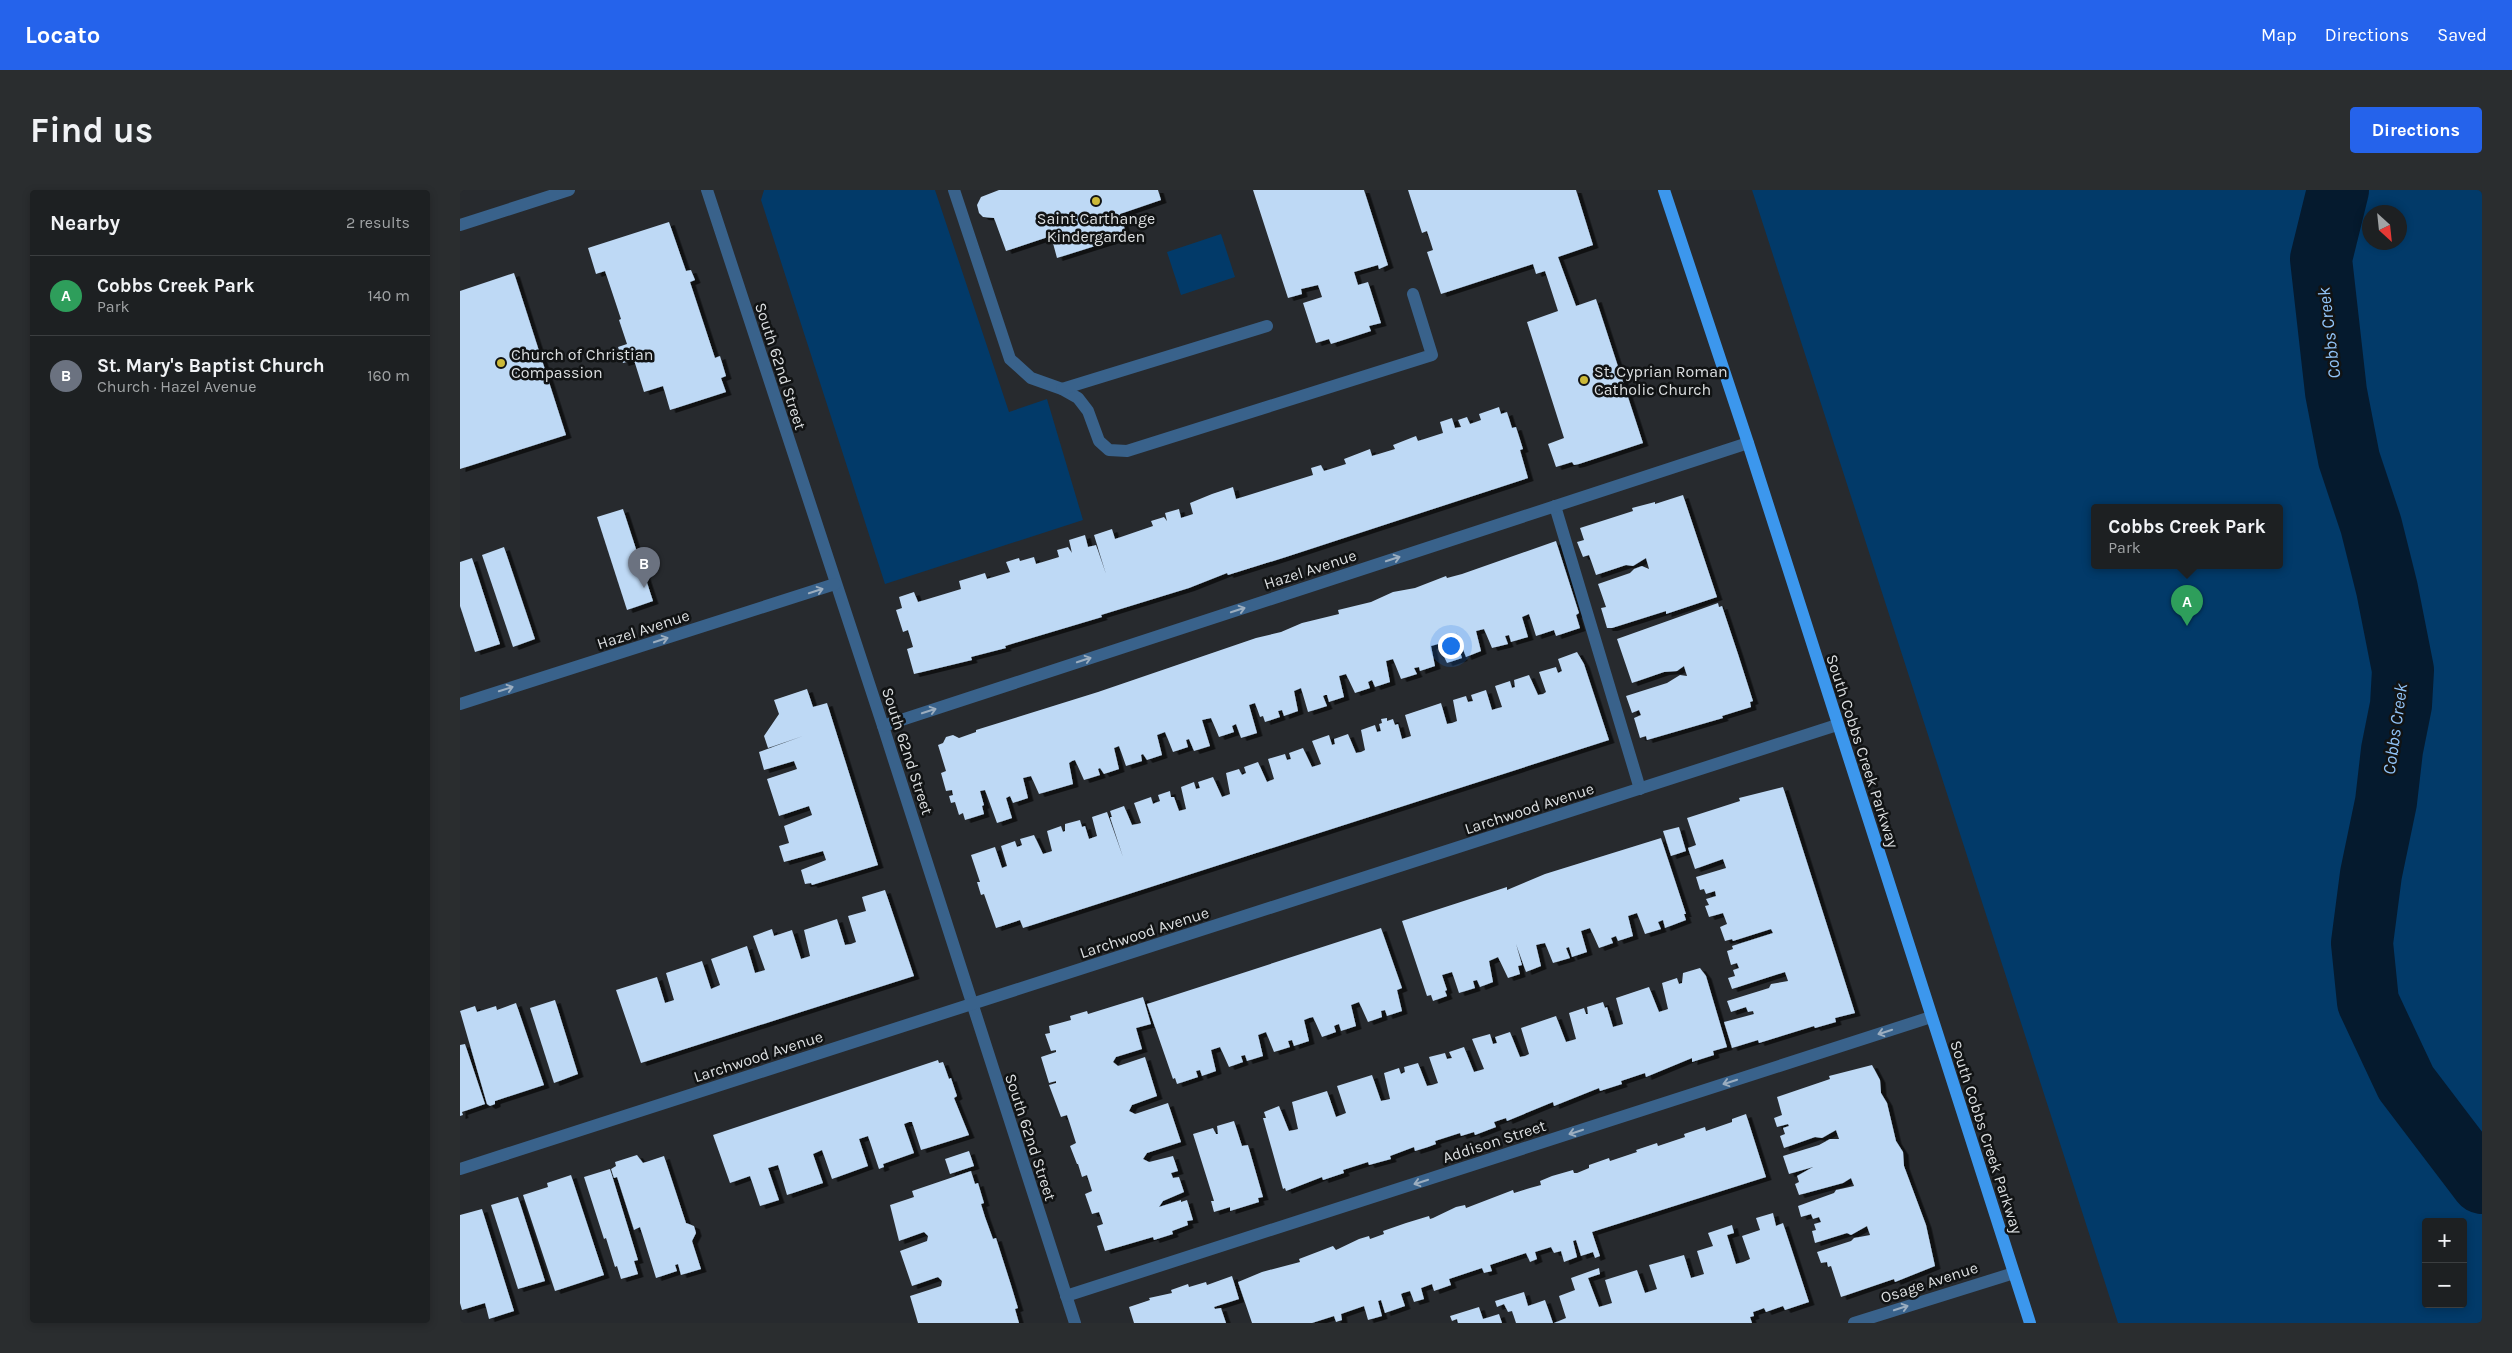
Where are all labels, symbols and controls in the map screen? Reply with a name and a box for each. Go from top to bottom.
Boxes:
text: Locato [25,21,100,49]
text: Map [2261,24,2297,46]
text: Directions [2325,24,2409,46]
text: Saved [2437,24,2487,46]
button: Directions [2350,107,2482,153]
text: Find us [30,110,153,151]
marker: Saint Carthange Kindergarden [1090,195,1102,207]
north arrow [2362,205,2407,250]
place label: Saint Carthange Kindergarden [1037,209,1155,246]
text: Nearby [50,211,120,235]
text: 2 results [346,213,410,232]
text: Cobbs Creek Park [97,275,254,297]
water label: Cobbs Creek [2312,285,2346,380]
text: A [61,286,71,305]
text: 140 m [368,286,410,305]
text: Park [97,297,129,316]
street label: South 62nd Street [751,300,810,432]
place label: Church of Christian Compassion [511,345,653,382]
text: St. Mary's Baptist Church [97,355,325,377]
marker: Church of Christian Compassion [495,357,507,369]
place label: St. Cyprian Roman Catholic Church [1594,362,1728,399]
text: B [61,366,71,385]
text: 160 m [367,366,410,385]
marker: St. Cyprian Roman Catholic Church [1578,374,1590,386]
text: Church · Hazel Avenue [97,377,257,396]
popup [2091,504,2283,569]
text: Cobbs Creek Park [2108,516,2266,538]
text: Park [2108,538,2141,557]
street label: Hazel Avenue [1261,546,1359,593]
pin: B [628,547,660,588]
one-way arrow [1384,554,1400,564]
one-way arrow [808,585,824,595]
pin: A [2171,585,2203,626]
one-way arrow [1230,605,1245,614]
street label: Hazel Avenue [594,606,692,653]
your location [1438,633,1464,659]
one-way arrow [653,634,669,644]
street label: South Cobbs Creek Parkway [1822,652,1903,851]
one-way arrow [1075,655,1091,665]
water label: Cobbs Creek [2378,681,2412,776]
one-way arrow [498,684,514,693]
street label: South 62nd Street [878,685,937,817]
one-way arrow [921,706,937,715]
street label: Larchwood Avenue [1462,779,1596,838]
street label: Larchwood Avenue [1077,903,1211,962]
street label: Larchwood Avenue [691,1027,825,1086]
one-way arrow [1877,1028,1893,1038]
street label: South Cobbs Creek Parkway [1946,1038,2027,1237]
street label: South 62nd Street [1001,1071,1060,1203]
one-way arrow [1723,1078,1739,1088]
street label: Addison Street [1440,1116,1548,1167]
one-way arrow [1568,1128,1584,1137]
one-way arrow [1414,1178,1429,1187]
map controls [2422,1218,2467,1308]
button: + [2422,1218,2467,1263]
street label: Osage Avenue [1878,1258,1980,1307]
button: − [2422,1263,2467,1308]
one-way arrow [1893,1303,1909,1313]

